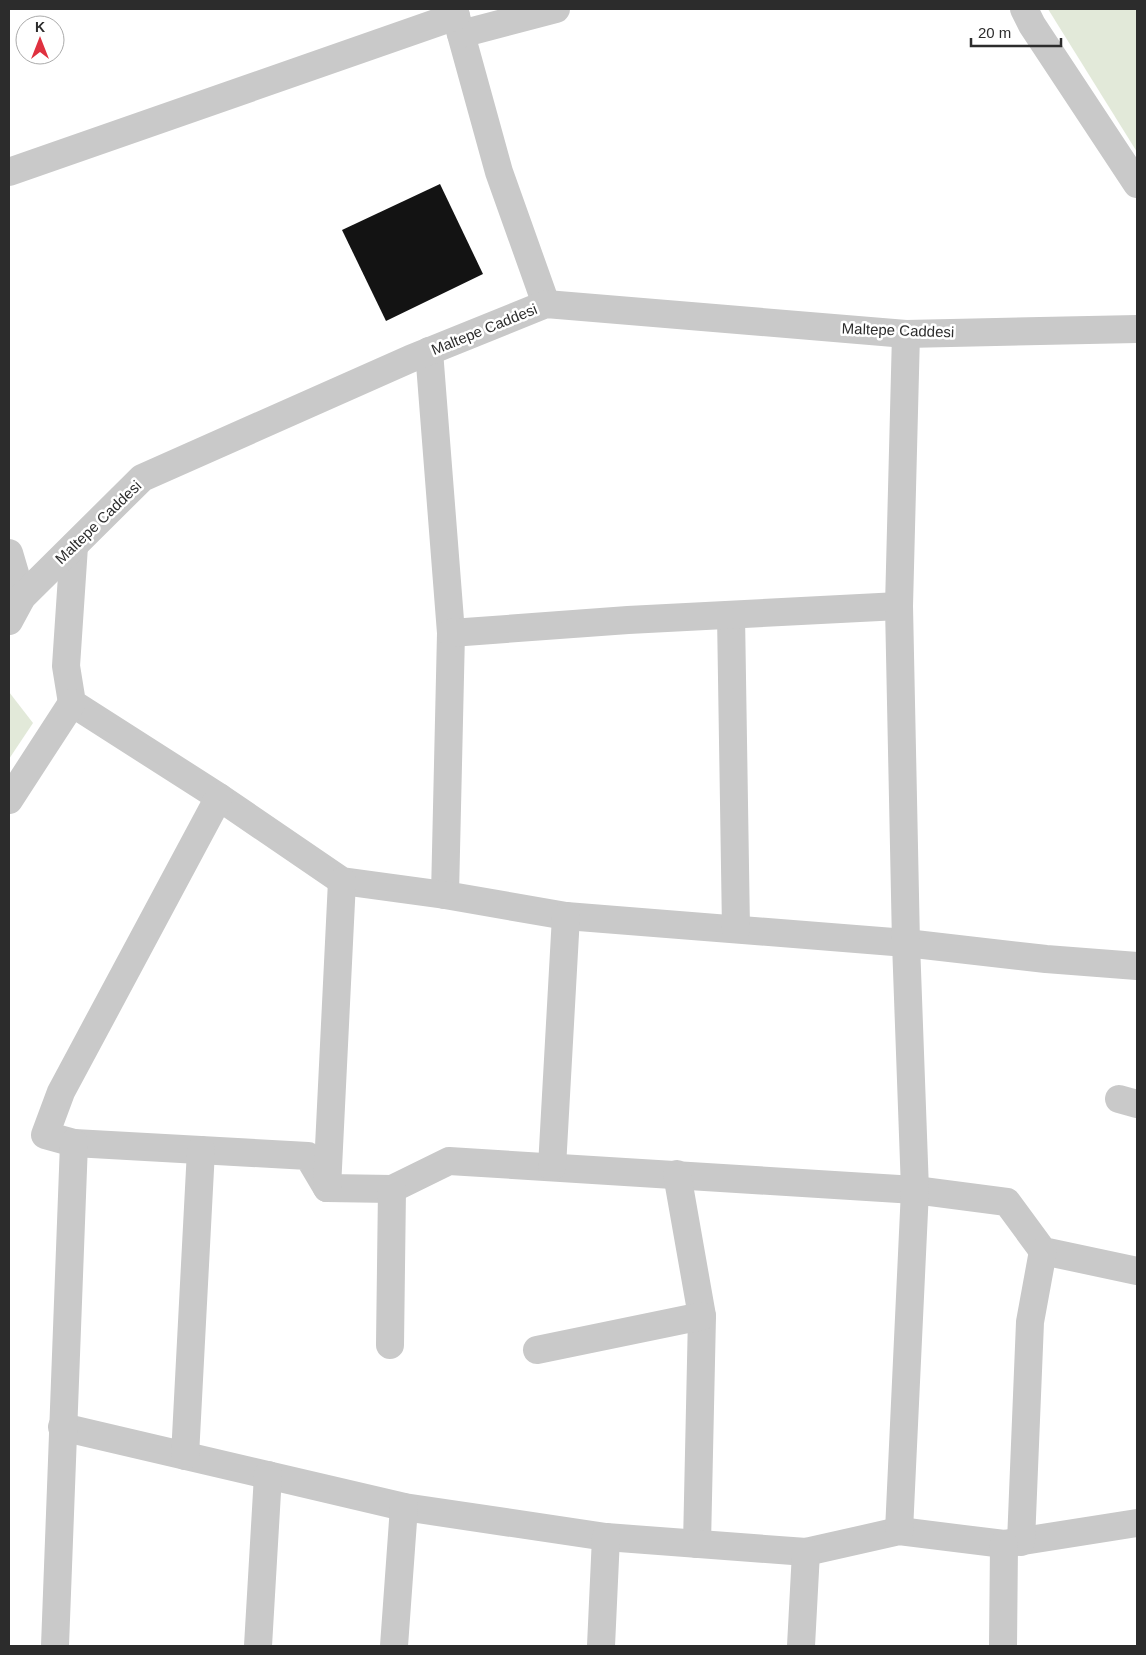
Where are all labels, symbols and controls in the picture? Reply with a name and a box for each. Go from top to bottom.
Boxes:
north arrow [15,15,65,65]
scale bar [971,15,1061,47]
text: K [35,19,45,35]
text: 20 m [978,24,1011,41]
street label: Maltepe Caddesi [429,300,539,358]
street label: Maltepe Caddesi [841,320,955,340]
street label: Maltepe Caddesi [52,477,144,567]

